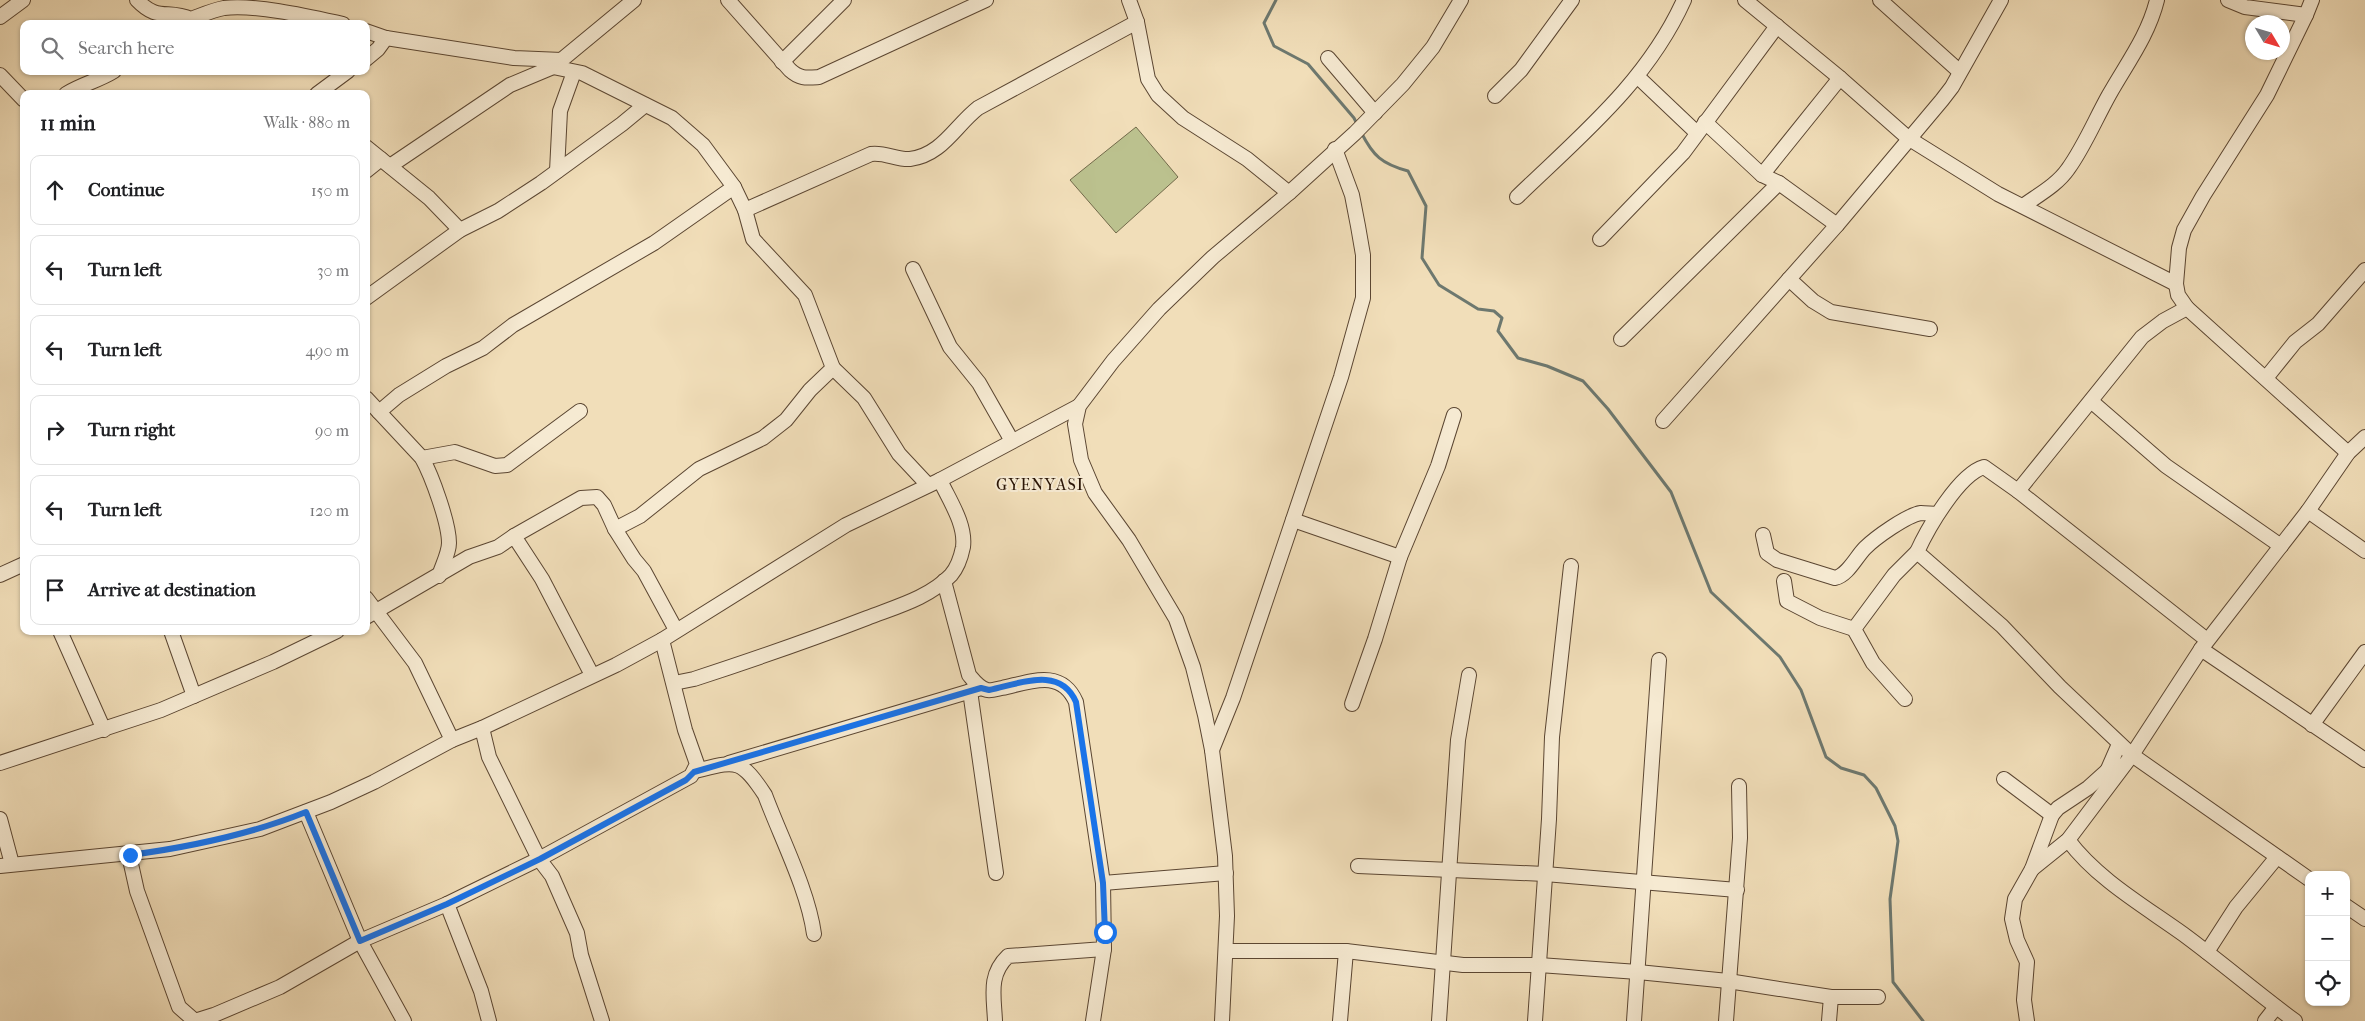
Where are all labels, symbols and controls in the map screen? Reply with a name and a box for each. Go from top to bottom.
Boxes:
north arrow [2245,15,2290,60]
search box [20,20,370,75]
icon: search [38,34,66,62]
text: Search here [78,37,174,59]
text: 11 min [40,111,95,135]
text: Walk · 880 m [264,113,350,132]
icon: ahead [41,176,69,204]
text: Continue [88,179,164,201]
text: 150 m [311,181,349,200]
icon: left [41,256,69,284]
text: Turn left [88,259,162,281]
text: 30 m [317,261,349,280]
icon: left [41,336,69,364]
text: Turn left [88,339,162,361]
text: 490 m [306,341,349,360]
icon: right [41,416,69,444]
text: Turn right [88,419,175,441]
text: 90 m [315,421,349,440]
district label: GYENYASI [996,475,1084,494]
icon: left [41,496,69,524]
text: Turn left [88,499,162,521]
text: 120 m [310,501,349,520]
icon: arrive [41,576,69,604]
text: Arrive at destination [88,579,256,601]
route end [119,844,142,867]
map controls [2305,871,2350,1006]
button: + [2305,871,2350,916]
button: − [2305,916,2350,961]
route start [1094,921,1117,944]
button: locate [2305,961,2350,1006]

